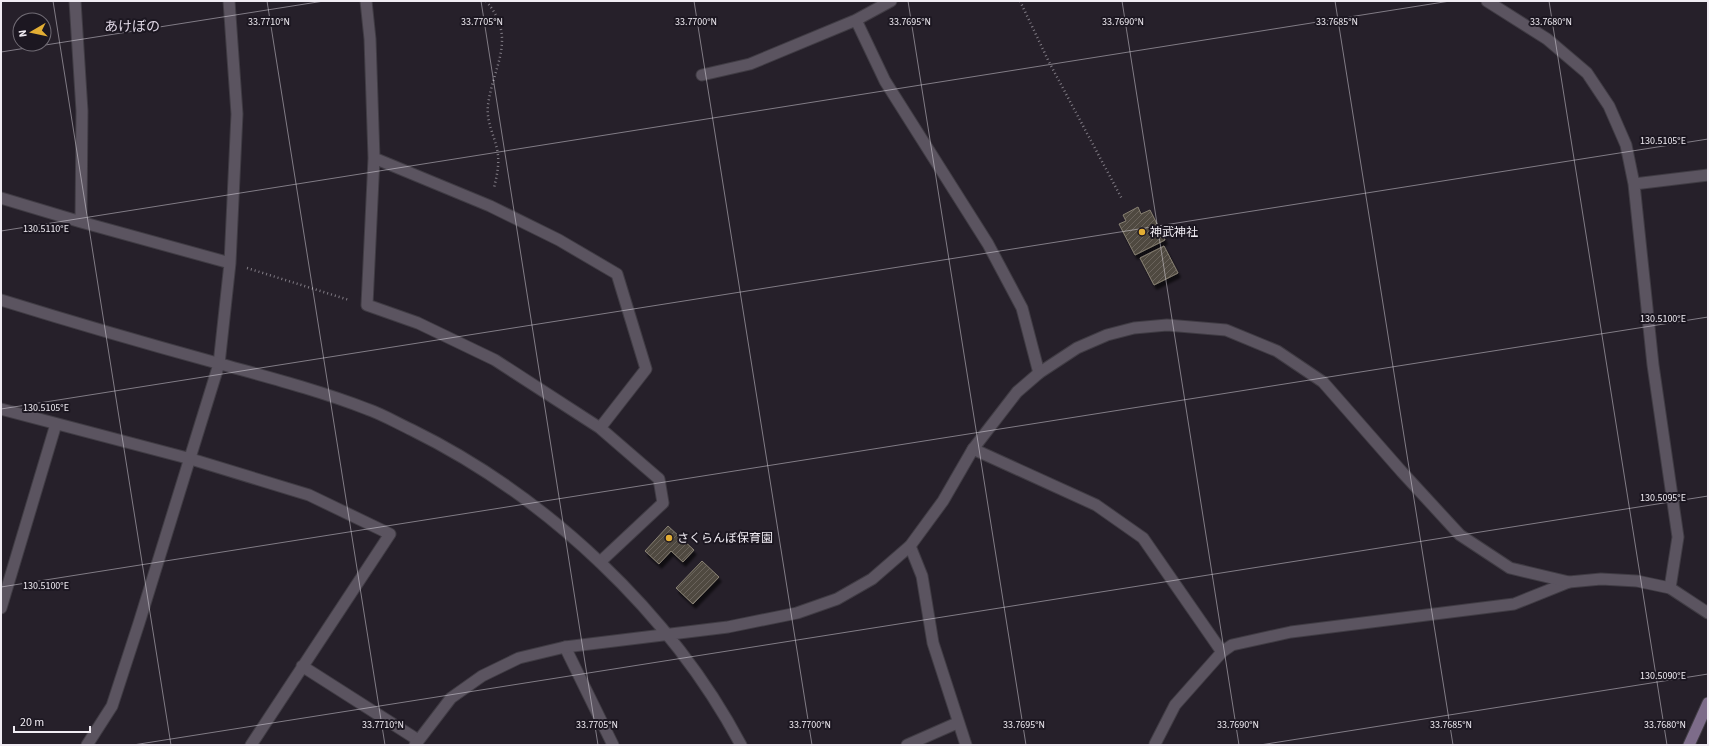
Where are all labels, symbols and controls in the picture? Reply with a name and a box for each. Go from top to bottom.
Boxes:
north arrow [12,12,52,52]
text: 33.7710°N [248,15,290,29]
text: 33.7705°N [461,15,503,29]
text: 33.7700°N [675,15,717,29]
text: 33.7695°N [889,15,931,29]
text: 33.7690°N [1102,15,1144,29]
text: 33.7685°N [1316,15,1358,29]
text: 33.7680°N [1530,15,1572,29]
district label: あけぼの [104,17,160,37]
text: N [15,29,31,38]
text: 130.5105°E [1640,134,1686,148]
text: 130.5110°E [23,222,69,236]
place label: 神武神社 [1150,224,1198,241]
marker: 神武神社 [1137,227,1147,237]
text: 130.5100°E [1640,312,1686,326]
text: 130.5105°E [23,401,69,415]
text: 130.5095°E [1640,491,1686,505]
place label: さくらんぼ保育園 [677,530,773,547]
marker: さくらんぼ保育園 [664,533,674,543]
text: 130.5100°E [23,579,69,593]
text: 130.5090°E [1640,669,1686,683]
scale bar [14,708,90,734]
text: 20 m [20,714,44,731]
text: 33.7710°N [362,718,404,732]
text: 33.7705°N [576,718,618,732]
text: 33.7700°N [789,718,831,732]
text: 33.7695°N [1003,718,1045,732]
text: 33.7690°N [1217,718,1259,732]
text: 33.7685°N [1430,718,1472,732]
text: 33.7680°N [1644,718,1686,732]

